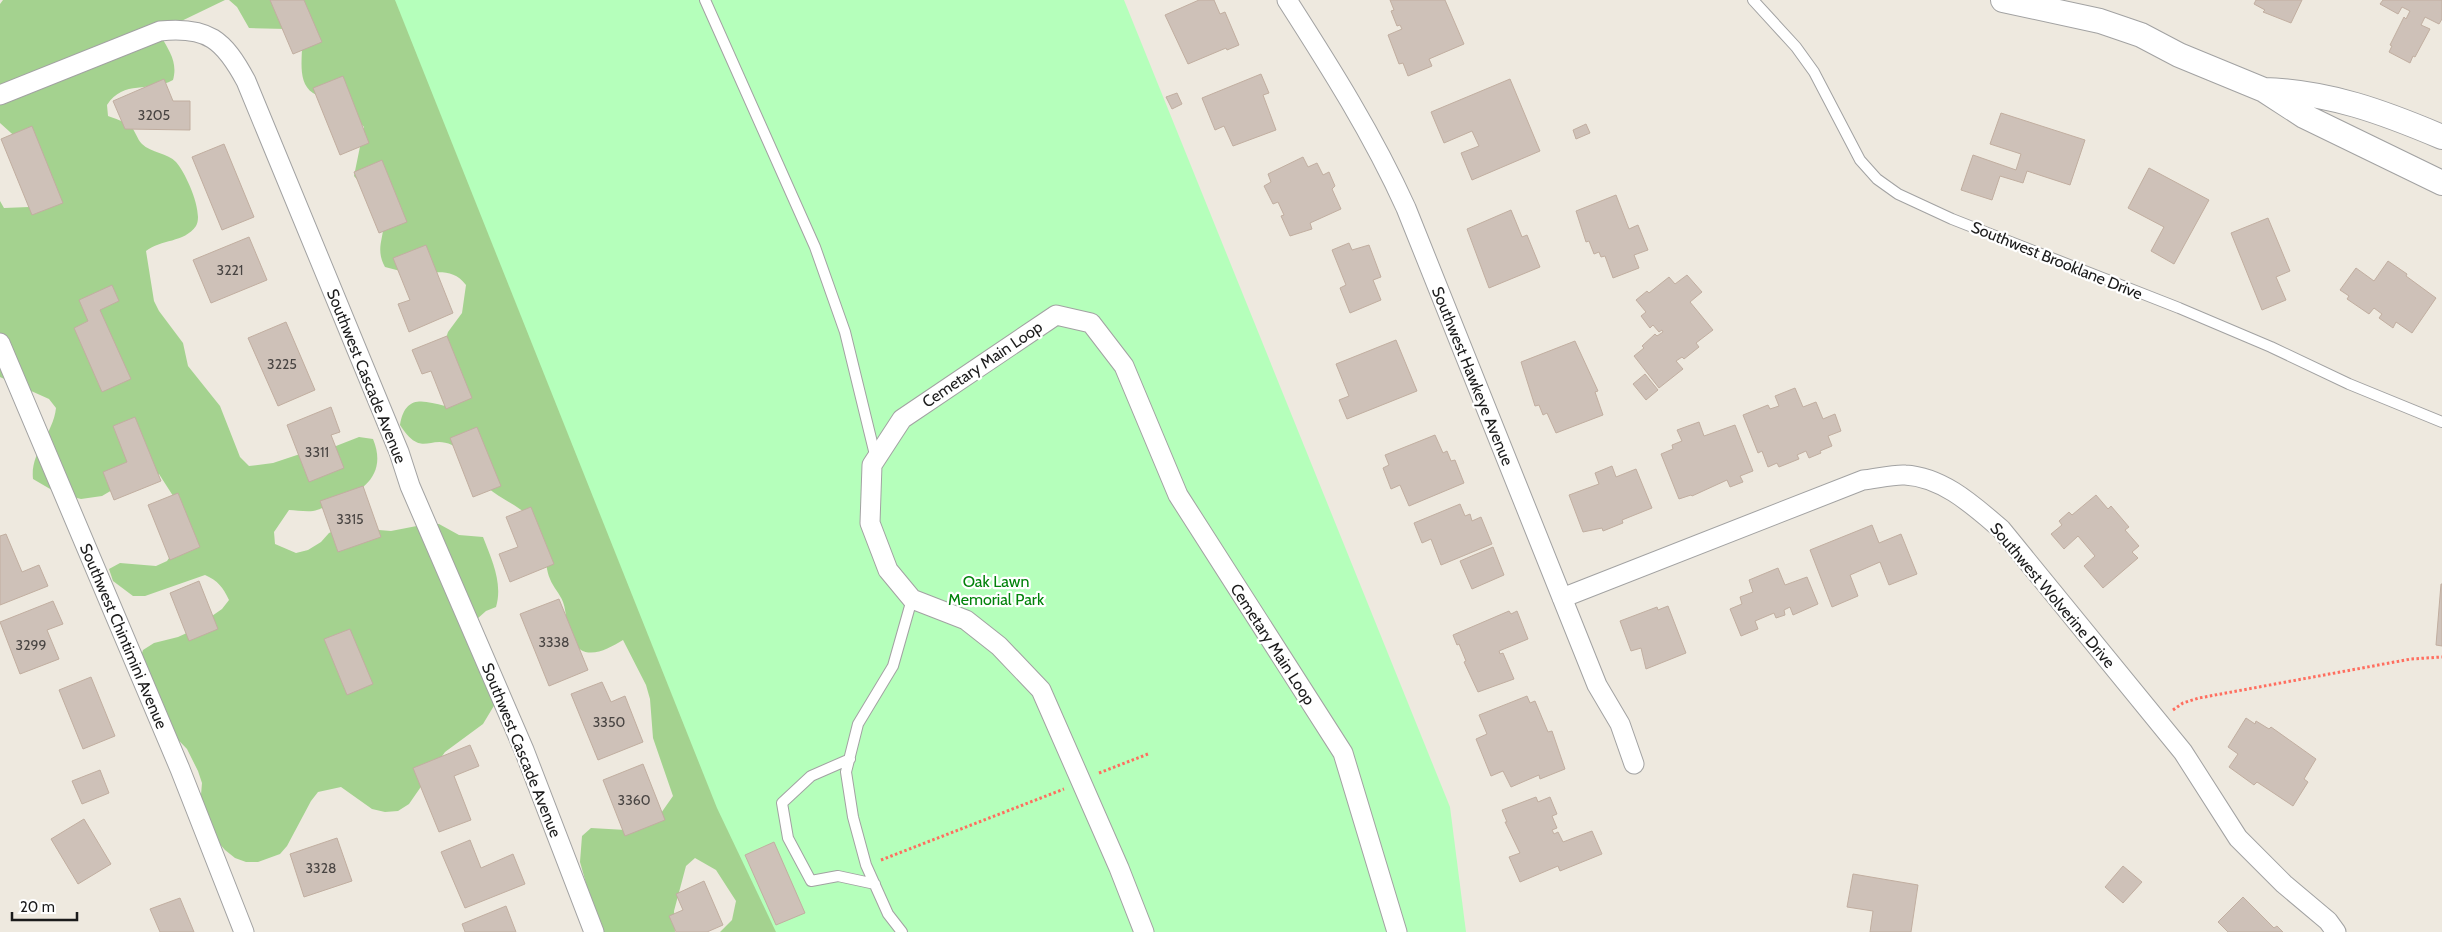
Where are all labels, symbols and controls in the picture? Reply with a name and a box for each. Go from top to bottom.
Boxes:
house number: 3205 [138,106,170,124]
street label: Southwest Brooklane Drive [1968,217,2145,304]
house number: 3221 [217,261,243,279]
street label: Southwest Hawkeye Avenue [1428,284,1517,468]
street label: Southwest Cascade Avenue [323,286,410,466]
street label: Cemetary Main Loop [919,317,1046,412]
house number: 3225 [267,355,297,373]
house number: 3311 [305,443,329,461]
house number: 3315 [336,510,364,528]
street label: Southwest Wolverine Drive [1986,519,2119,672]
street label: Southwest Chintimini Avenue [76,541,171,732]
park label: Oak Lawn Memorial Park [948,572,1045,609]
street label: Cemetary Main Loop [1226,580,1319,709]
house number: 3338 [538,633,570,651]
house number: 3299 [16,636,46,654]
street label: Southwest Cascade Avenue [478,660,565,840]
house number: 3350 [593,713,625,731]
house number: 3360 [618,791,651,809]
house number: 3328 [306,859,336,877]
scale bar [12,890,78,922]
text: 20 m [20,898,55,916]

